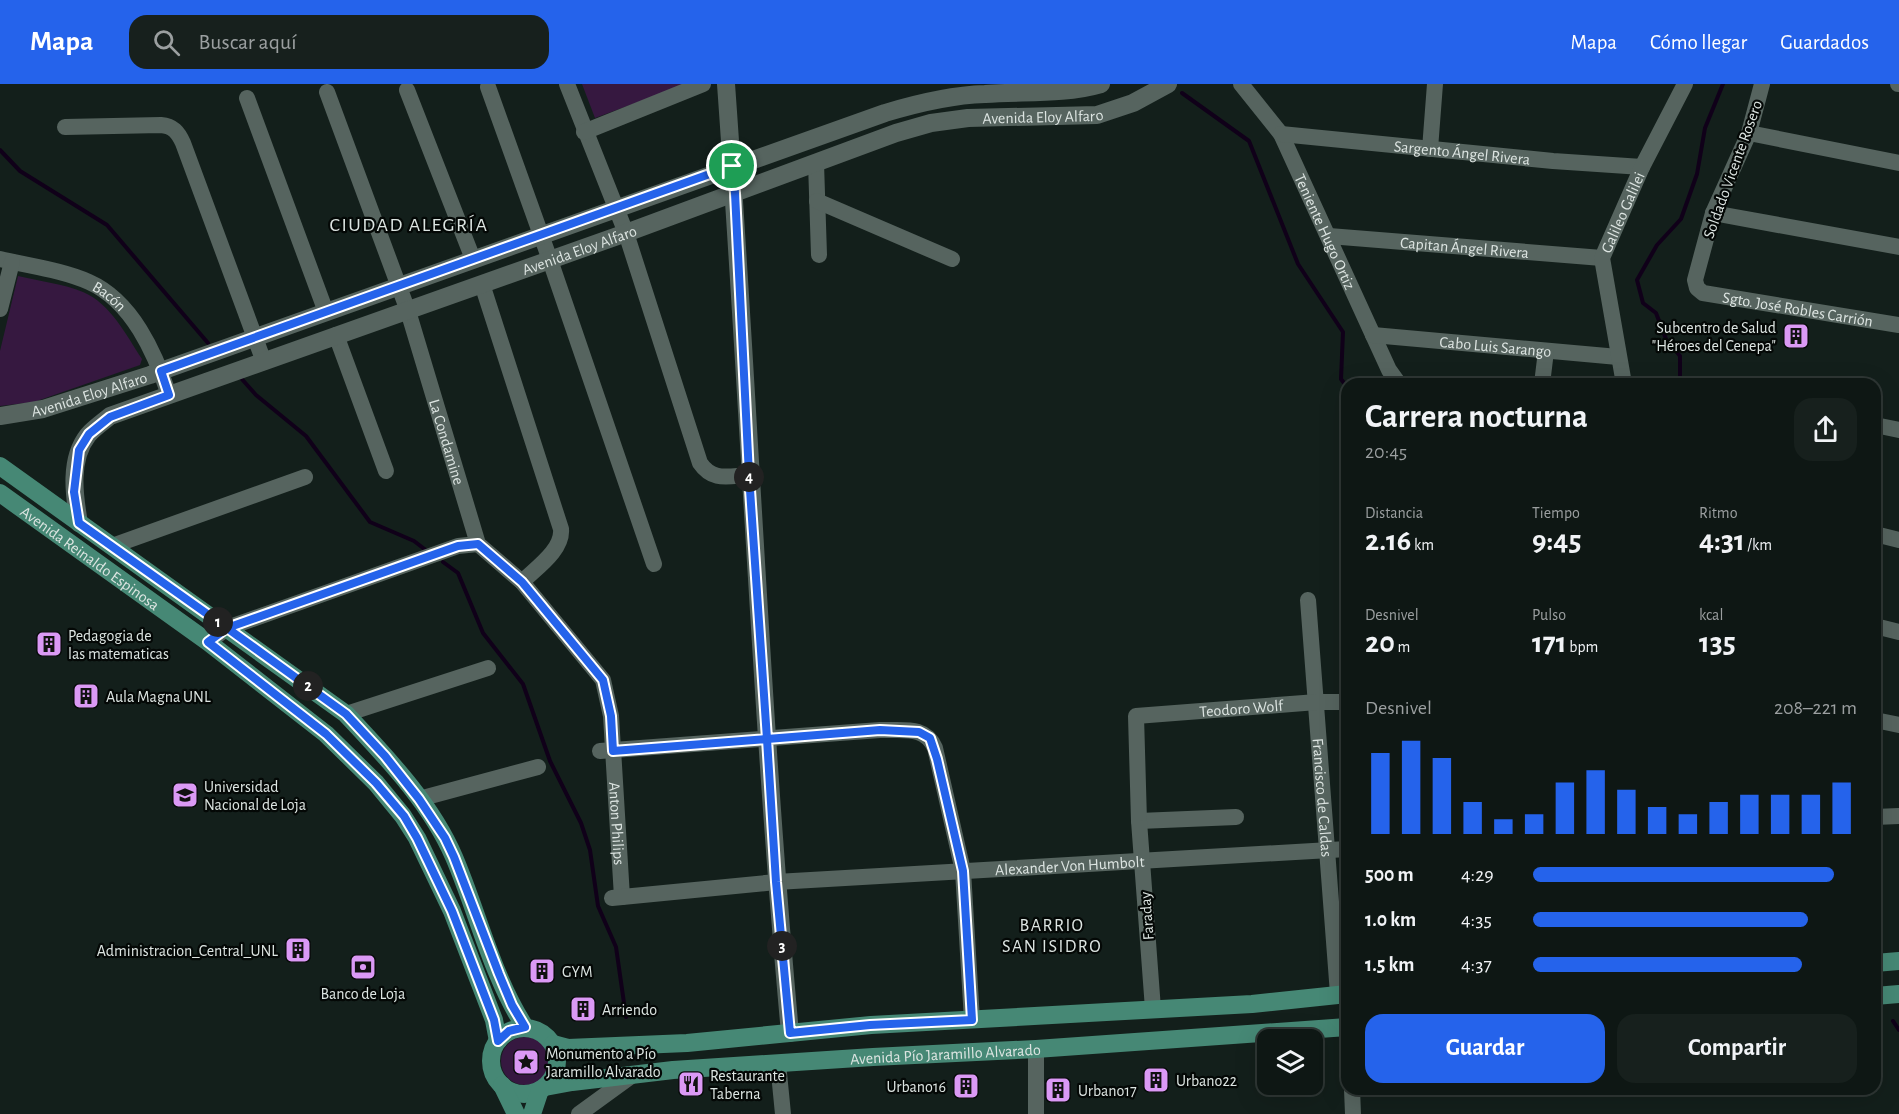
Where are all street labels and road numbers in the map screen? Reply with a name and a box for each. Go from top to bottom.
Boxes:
street label: Soldado Vicente Rosero [1701,98,1765,240]
street label: Avenida Eloy Alfaro [982,106,1105,127]
street label: Sargento Ángel Rivera [1393,138,1531,168]
street label: Galileo Galilei [1598,170,1648,255]
street label: Teniente Hugo Ortiz [1291,171,1358,292]
street label: Avenida Eloy Alfaro [520,223,639,278]
street label: Capitan Ángel Rivera [1399,235,1530,261]
street label: Bacón [90,278,129,314]
street label: Sgto. José Robles Carrión [1721,289,1874,330]
street label: Cabo Luis Sarango [1439,334,1552,360]
street label: Avenida Eloy Alfaro [30,369,149,420]
street label: La Condamine [426,397,467,487]
street label: Avenida Reinaldo Espinosa [17,503,162,613]
street label: Teodoro Wolf [1199,698,1285,720]
street label: Francisco de Caldas [1310,737,1335,858]
street label: Anton Philips [606,781,627,866]
street label: Alexander Von Humbolt [994,854,1145,878]
street label: Faraday [1137,891,1158,941]
street label: Avenida Pío Jaramillo Alvarado [850,1042,1041,1067]

